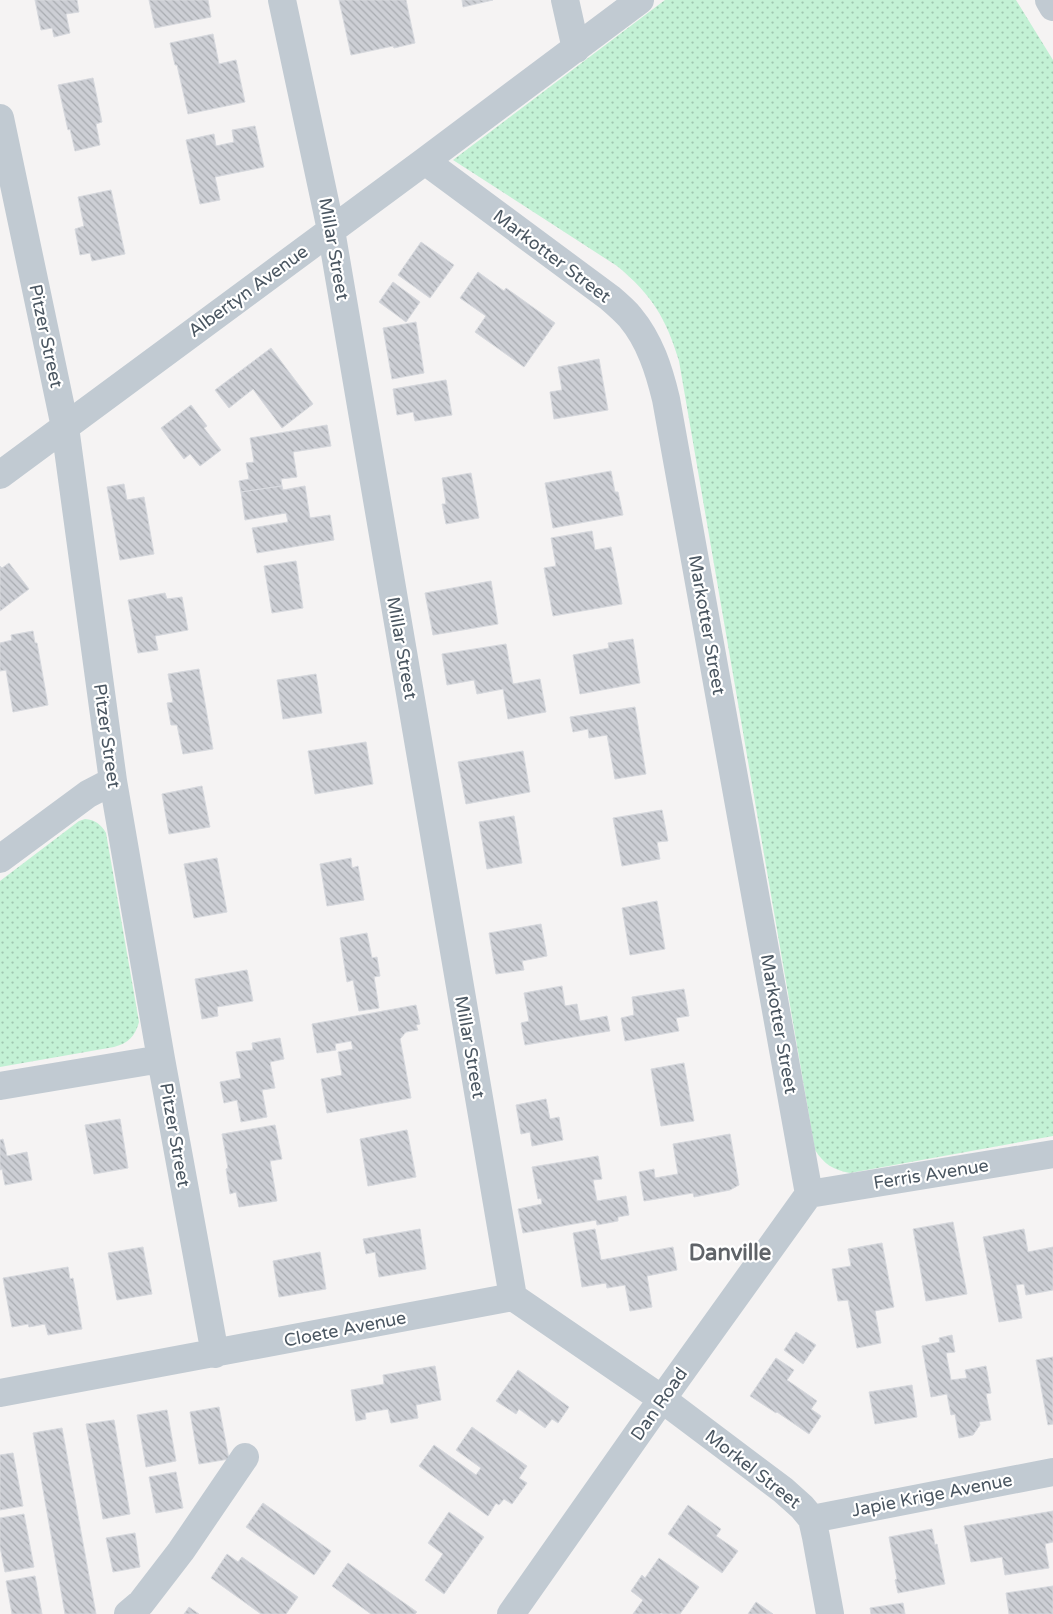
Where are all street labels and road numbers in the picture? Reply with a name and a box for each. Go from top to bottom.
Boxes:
street label: Millar Street [314,196,354,302]
street label: Markotter Street [489,205,615,308]
street label: Albertyn Avenue [184,240,312,342]
street label: Pitzer Street [24,282,68,390]
street label: Markotter Street [684,553,730,697]
street label: Millar Street [382,595,422,701]
street label: Pitzer Street [89,682,125,790]
street label: Markotter Street [756,952,802,1096]
street label: Millar Street [450,994,490,1100]
street label: Pitzer Street [155,1081,195,1189]
street label: Ferris Avenue [872,1154,990,1194]
street label: Cloete Avenue [282,1306,408,1352]
street label: Dan Road [626,1363,692,1445]
street label: Morkel Street [701,1425,805,1513]
street label: Japie Krige Avenue [850,1469,1014,1521]

